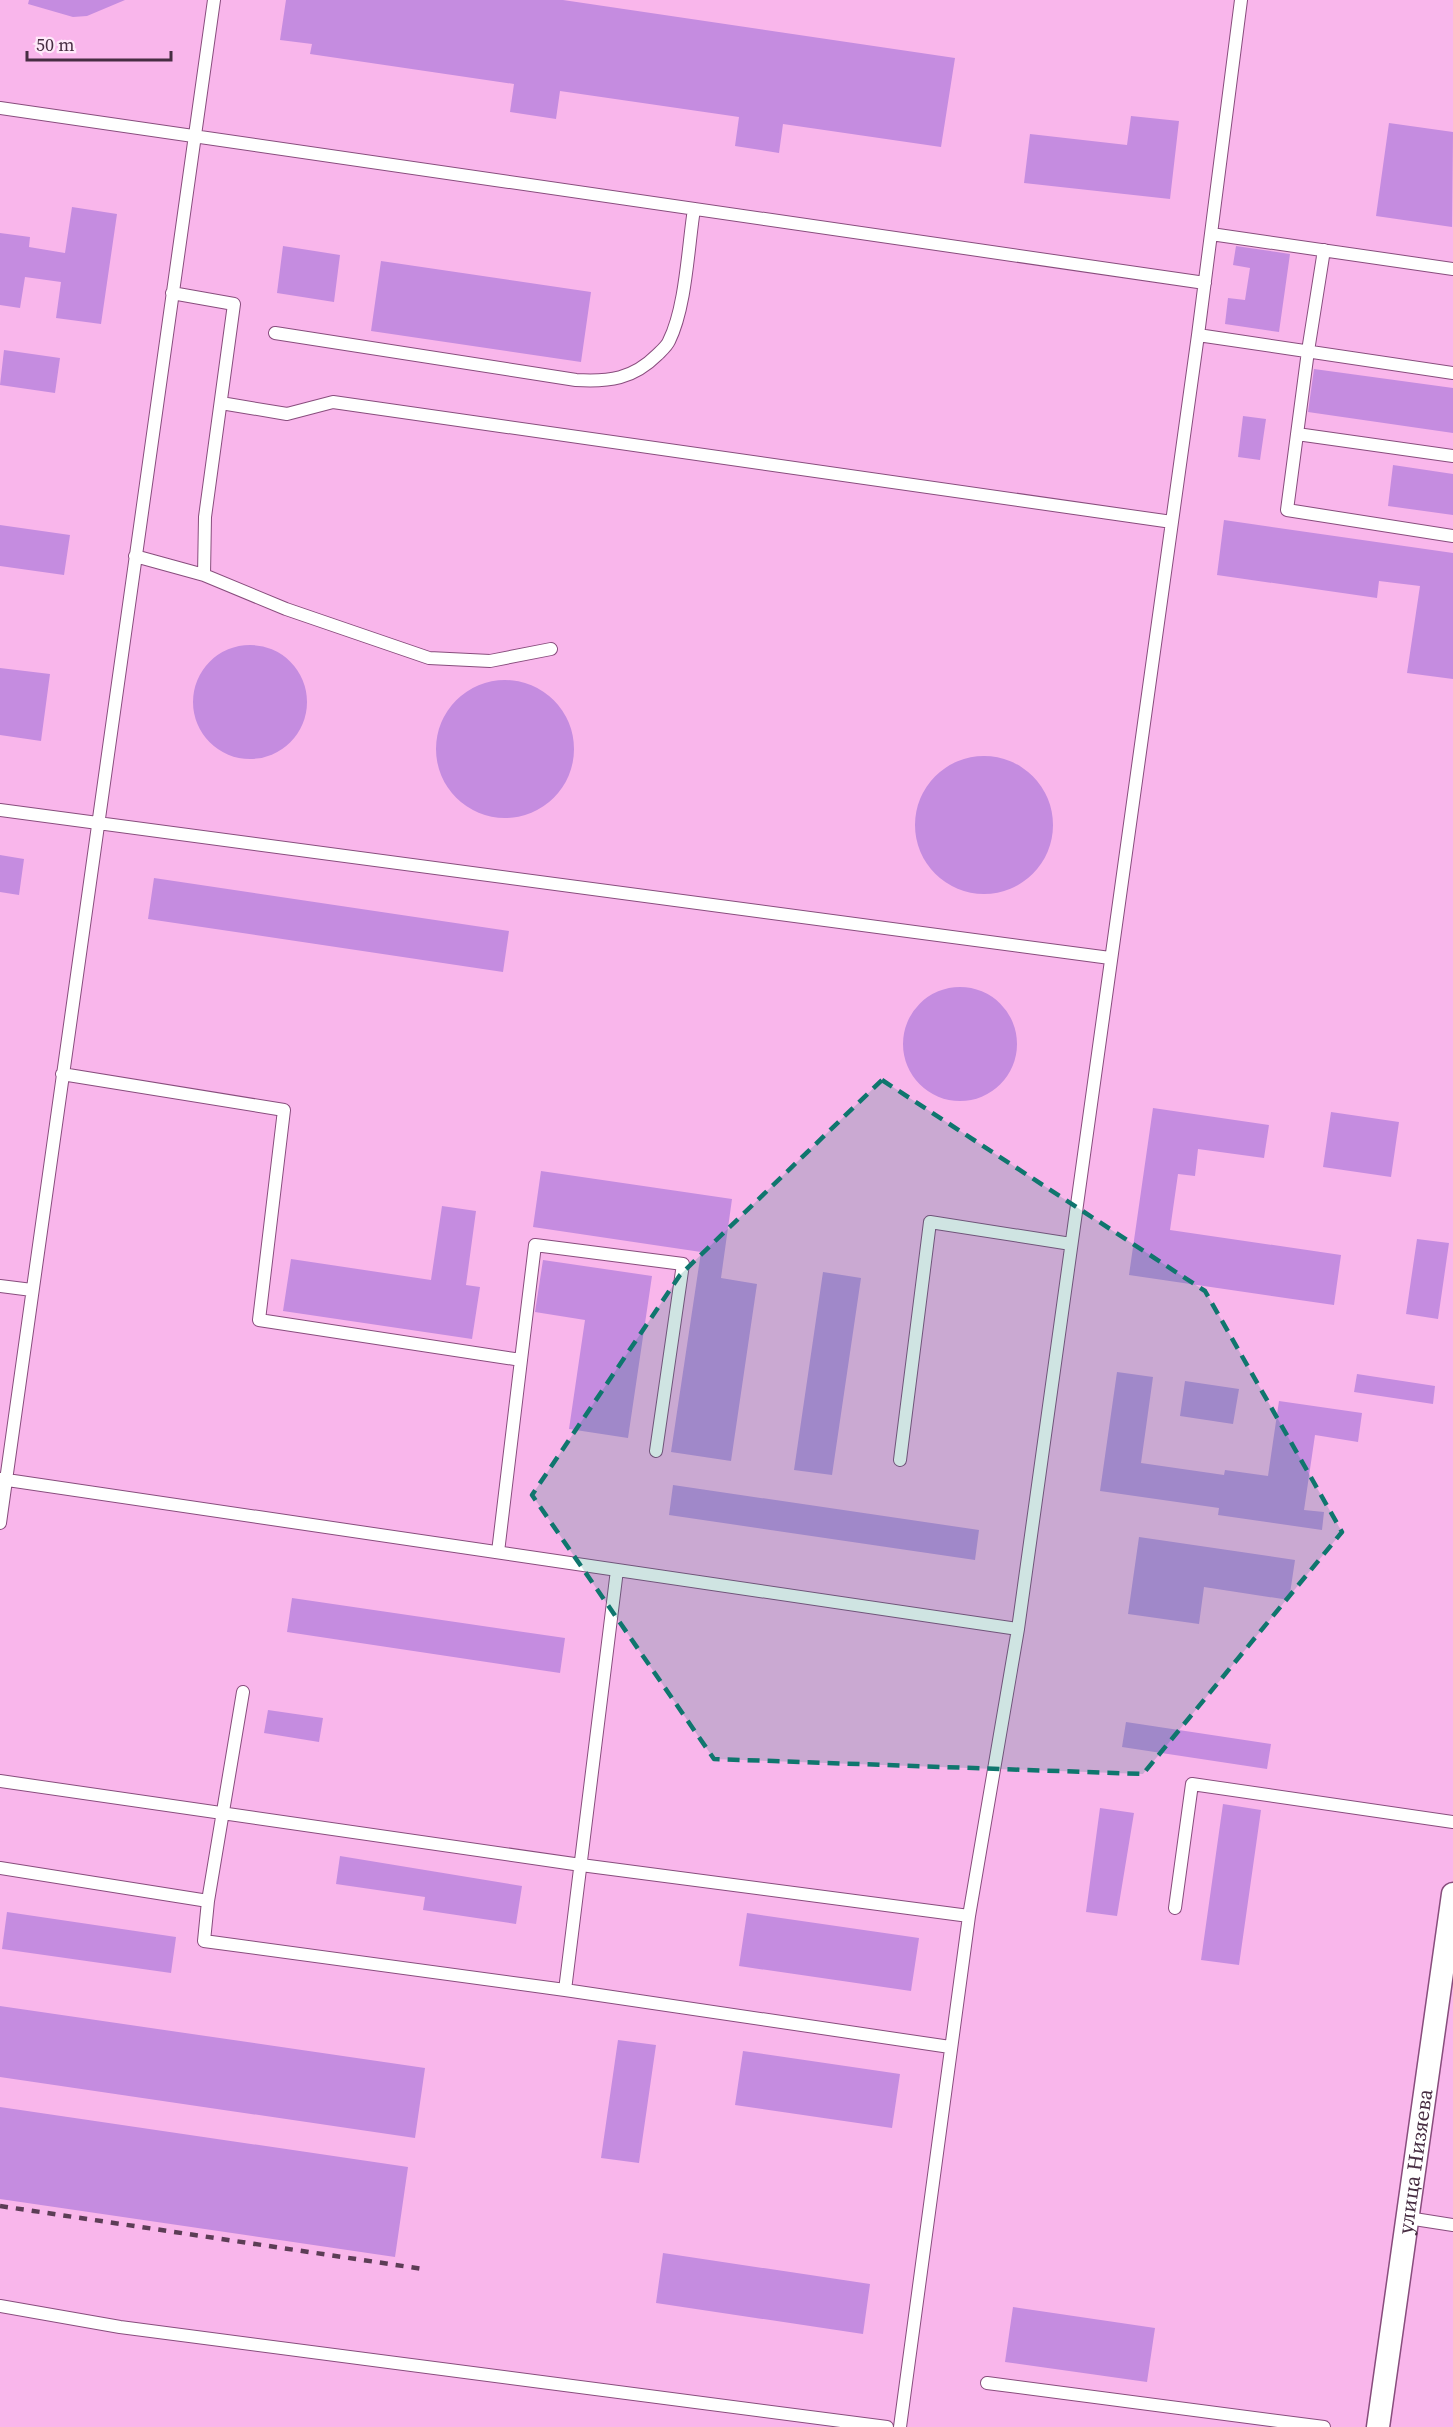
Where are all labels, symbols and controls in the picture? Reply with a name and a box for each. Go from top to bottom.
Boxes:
scale bar [27,24,171,62]
text: 50 m [36,32,74,57]
street label: улица Низяева [1390,2087,1439,2236]

